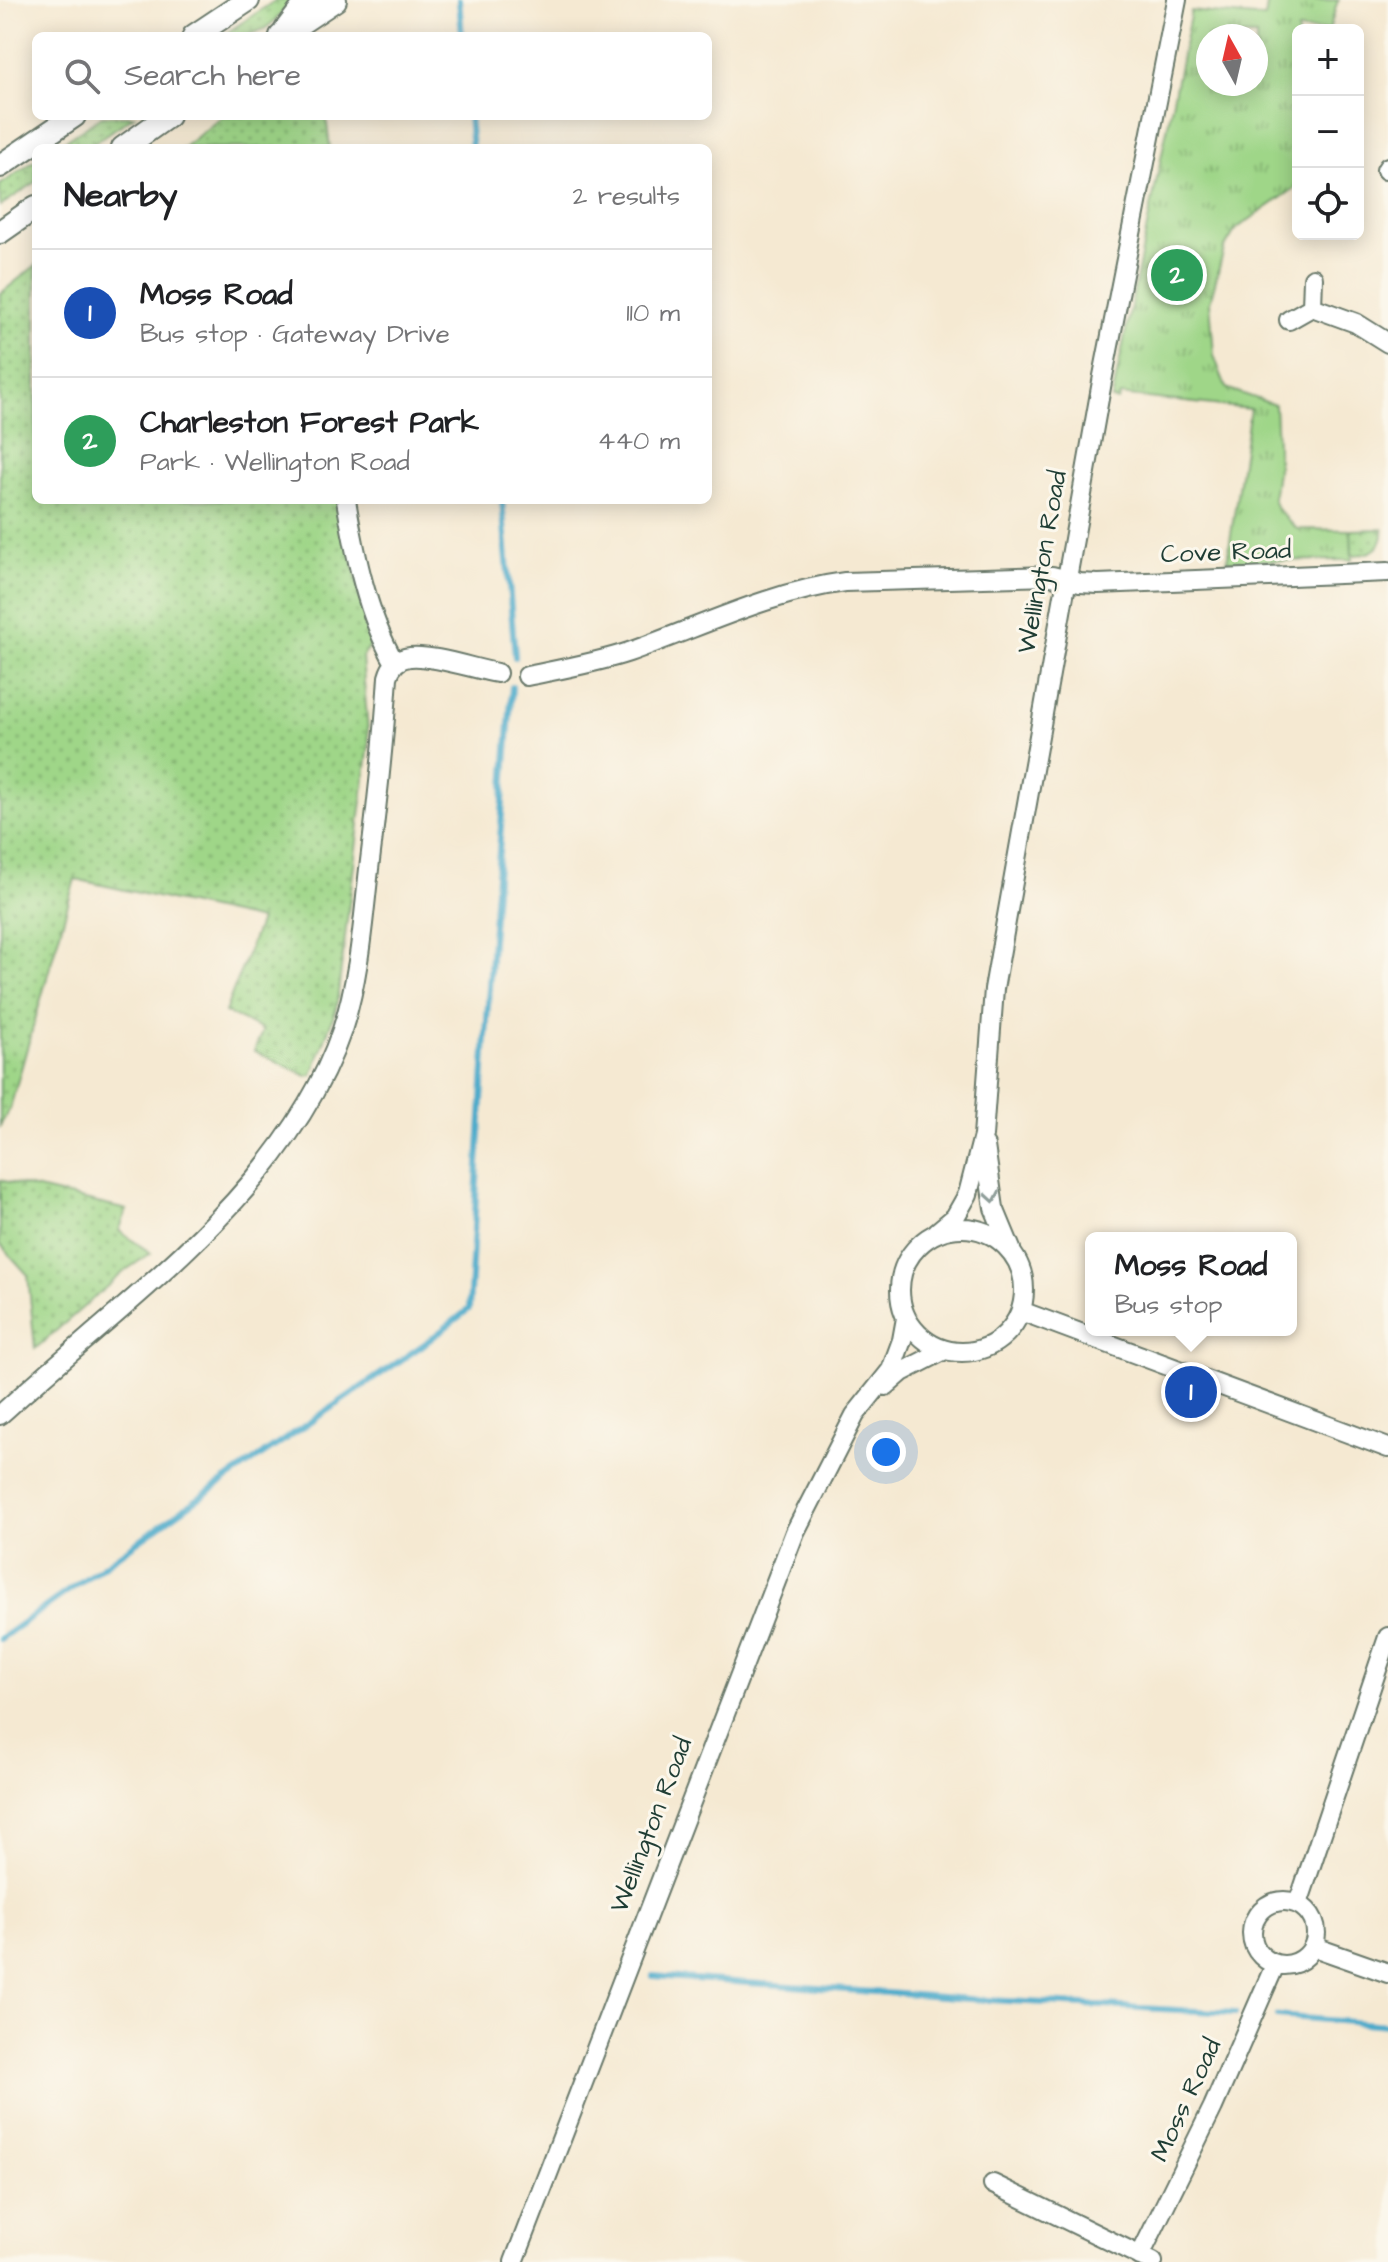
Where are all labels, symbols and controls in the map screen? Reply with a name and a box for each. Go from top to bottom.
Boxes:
north arrow [1196,24,1268,96]
map controls [1292,24,1364,240]
button: + [1292,24,1364,96]
search box [32,32,712,120]
icon: search [60,54,104,98]
text: Search here [124,55,301,97]
button: − [1292,96,1364,168]
button: locate [1292,168,1364,240]
text: Nearby [64,172,178,220]
text: 2 results [572,178,680,214]
pin: 2 [1151,245,1203,305]
text: Moss Road [140,274,293,316]
text: 1 [88,295,92,331]
text: 110 m [626,295,680,331]
text: Bus stop · Gateway Drive [140,316,450,352]
text: Charleston Forest Park [140,402,479,444]
text: 2 [83,423,97,459]
text: 440 m [598,423,680,459]
text: Park · Wellington Road [140,444,410,480]
street label: Wellington Road [1008,468,1078,657]
street label: Cove Road [1160,532,1292,572]
one-way arrow [983,1190,1000,1204]
popup [1085,1232,1297,1336]
text: Moss Road [1115,1245,1267,1287]
text: Bus stop [1115,1287,1222,1323]
pin: 1 [1165,1362,1217,1422]
your location [866,1432,906,1472]
street label: Wellington Road [601,1732,703,1919]
street label: Moss Road [1142,2032,1230,2168]

